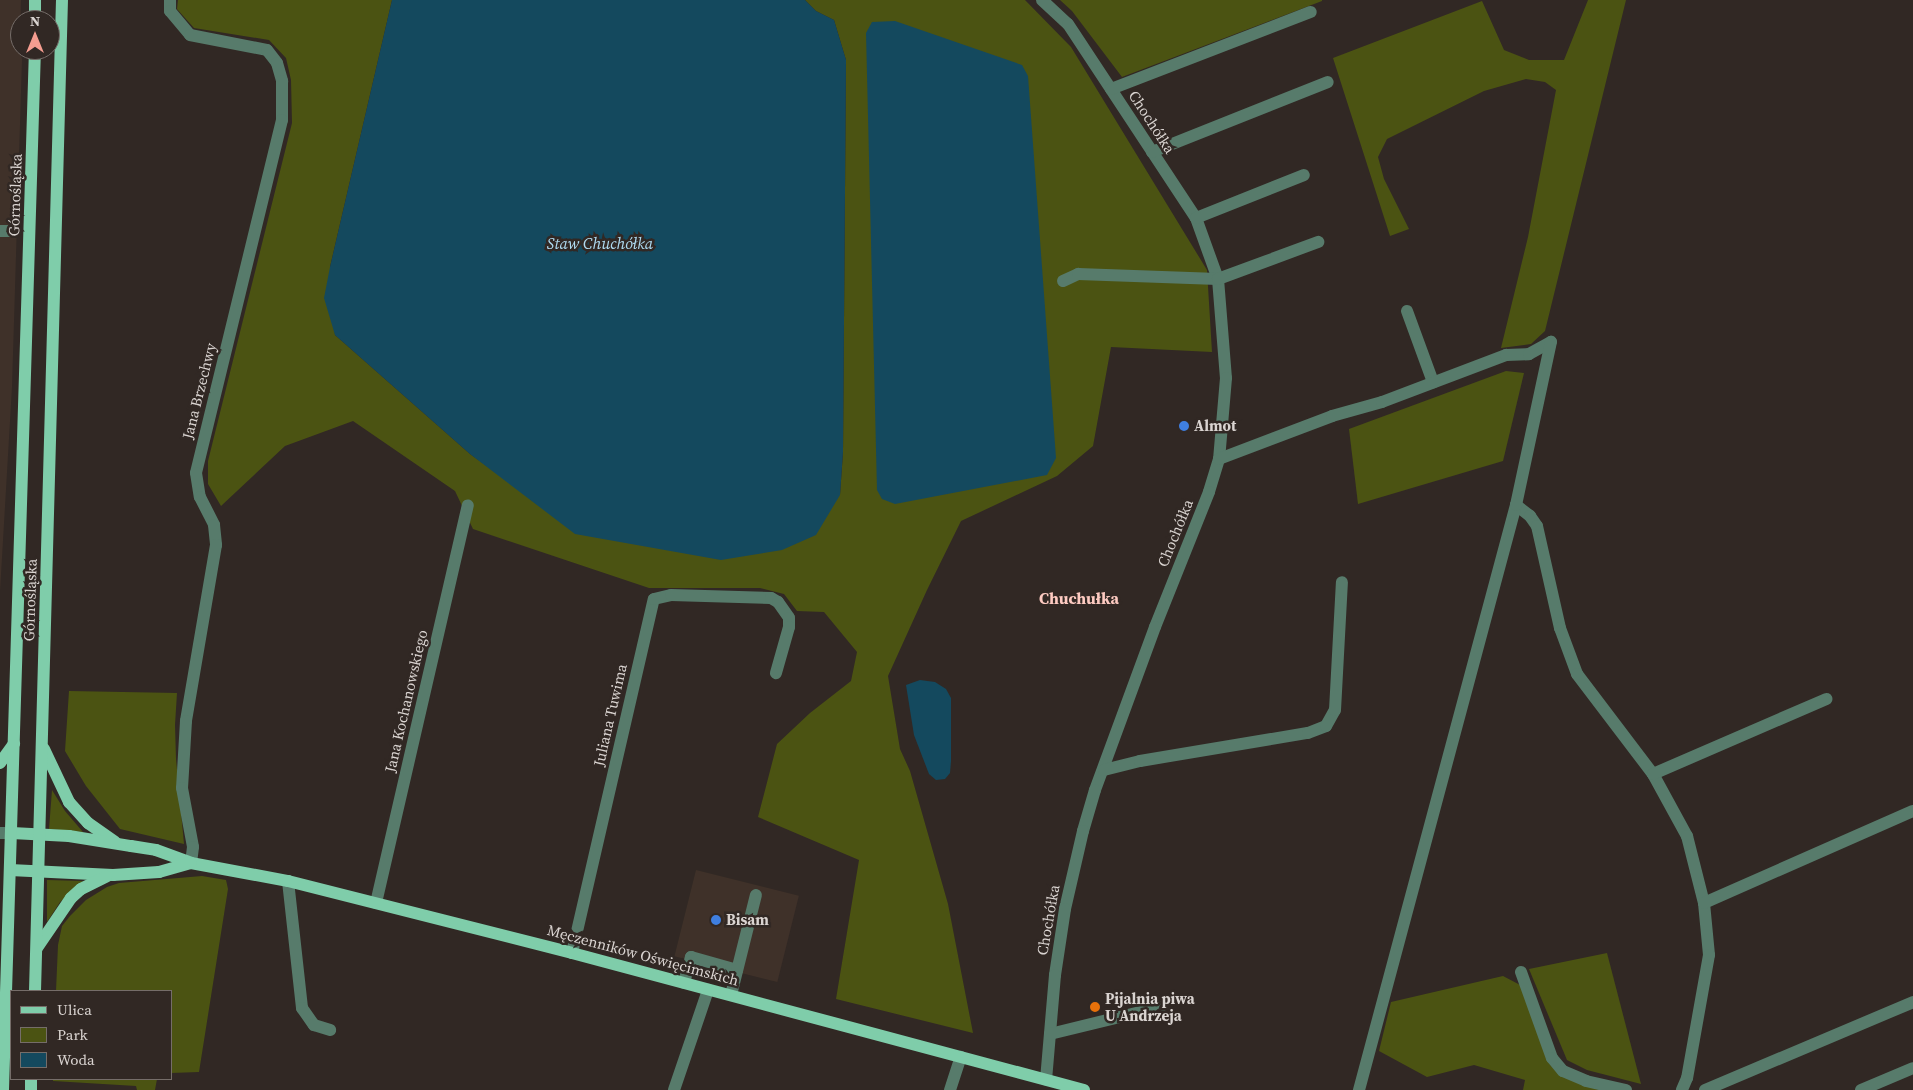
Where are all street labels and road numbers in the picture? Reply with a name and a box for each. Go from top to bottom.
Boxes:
street label: Chochółka [1125,87,1179,157]
street label: Górnośląska [5,153,25,237]
street label: Jana Brzechwy [178,341,220,441]
street label: Chochółka [1153,497,1197,569]
street label: Górnośląska [20,558,40,642]
street label: Jana Kochanowskiego [381,628,431,774]
street label: Juliana Tuwima [589,662,631,768]
street label: Chochółka [1033,883,1063,957]
street label: Męczenników Oświęcimskich [545,921,741,989]

